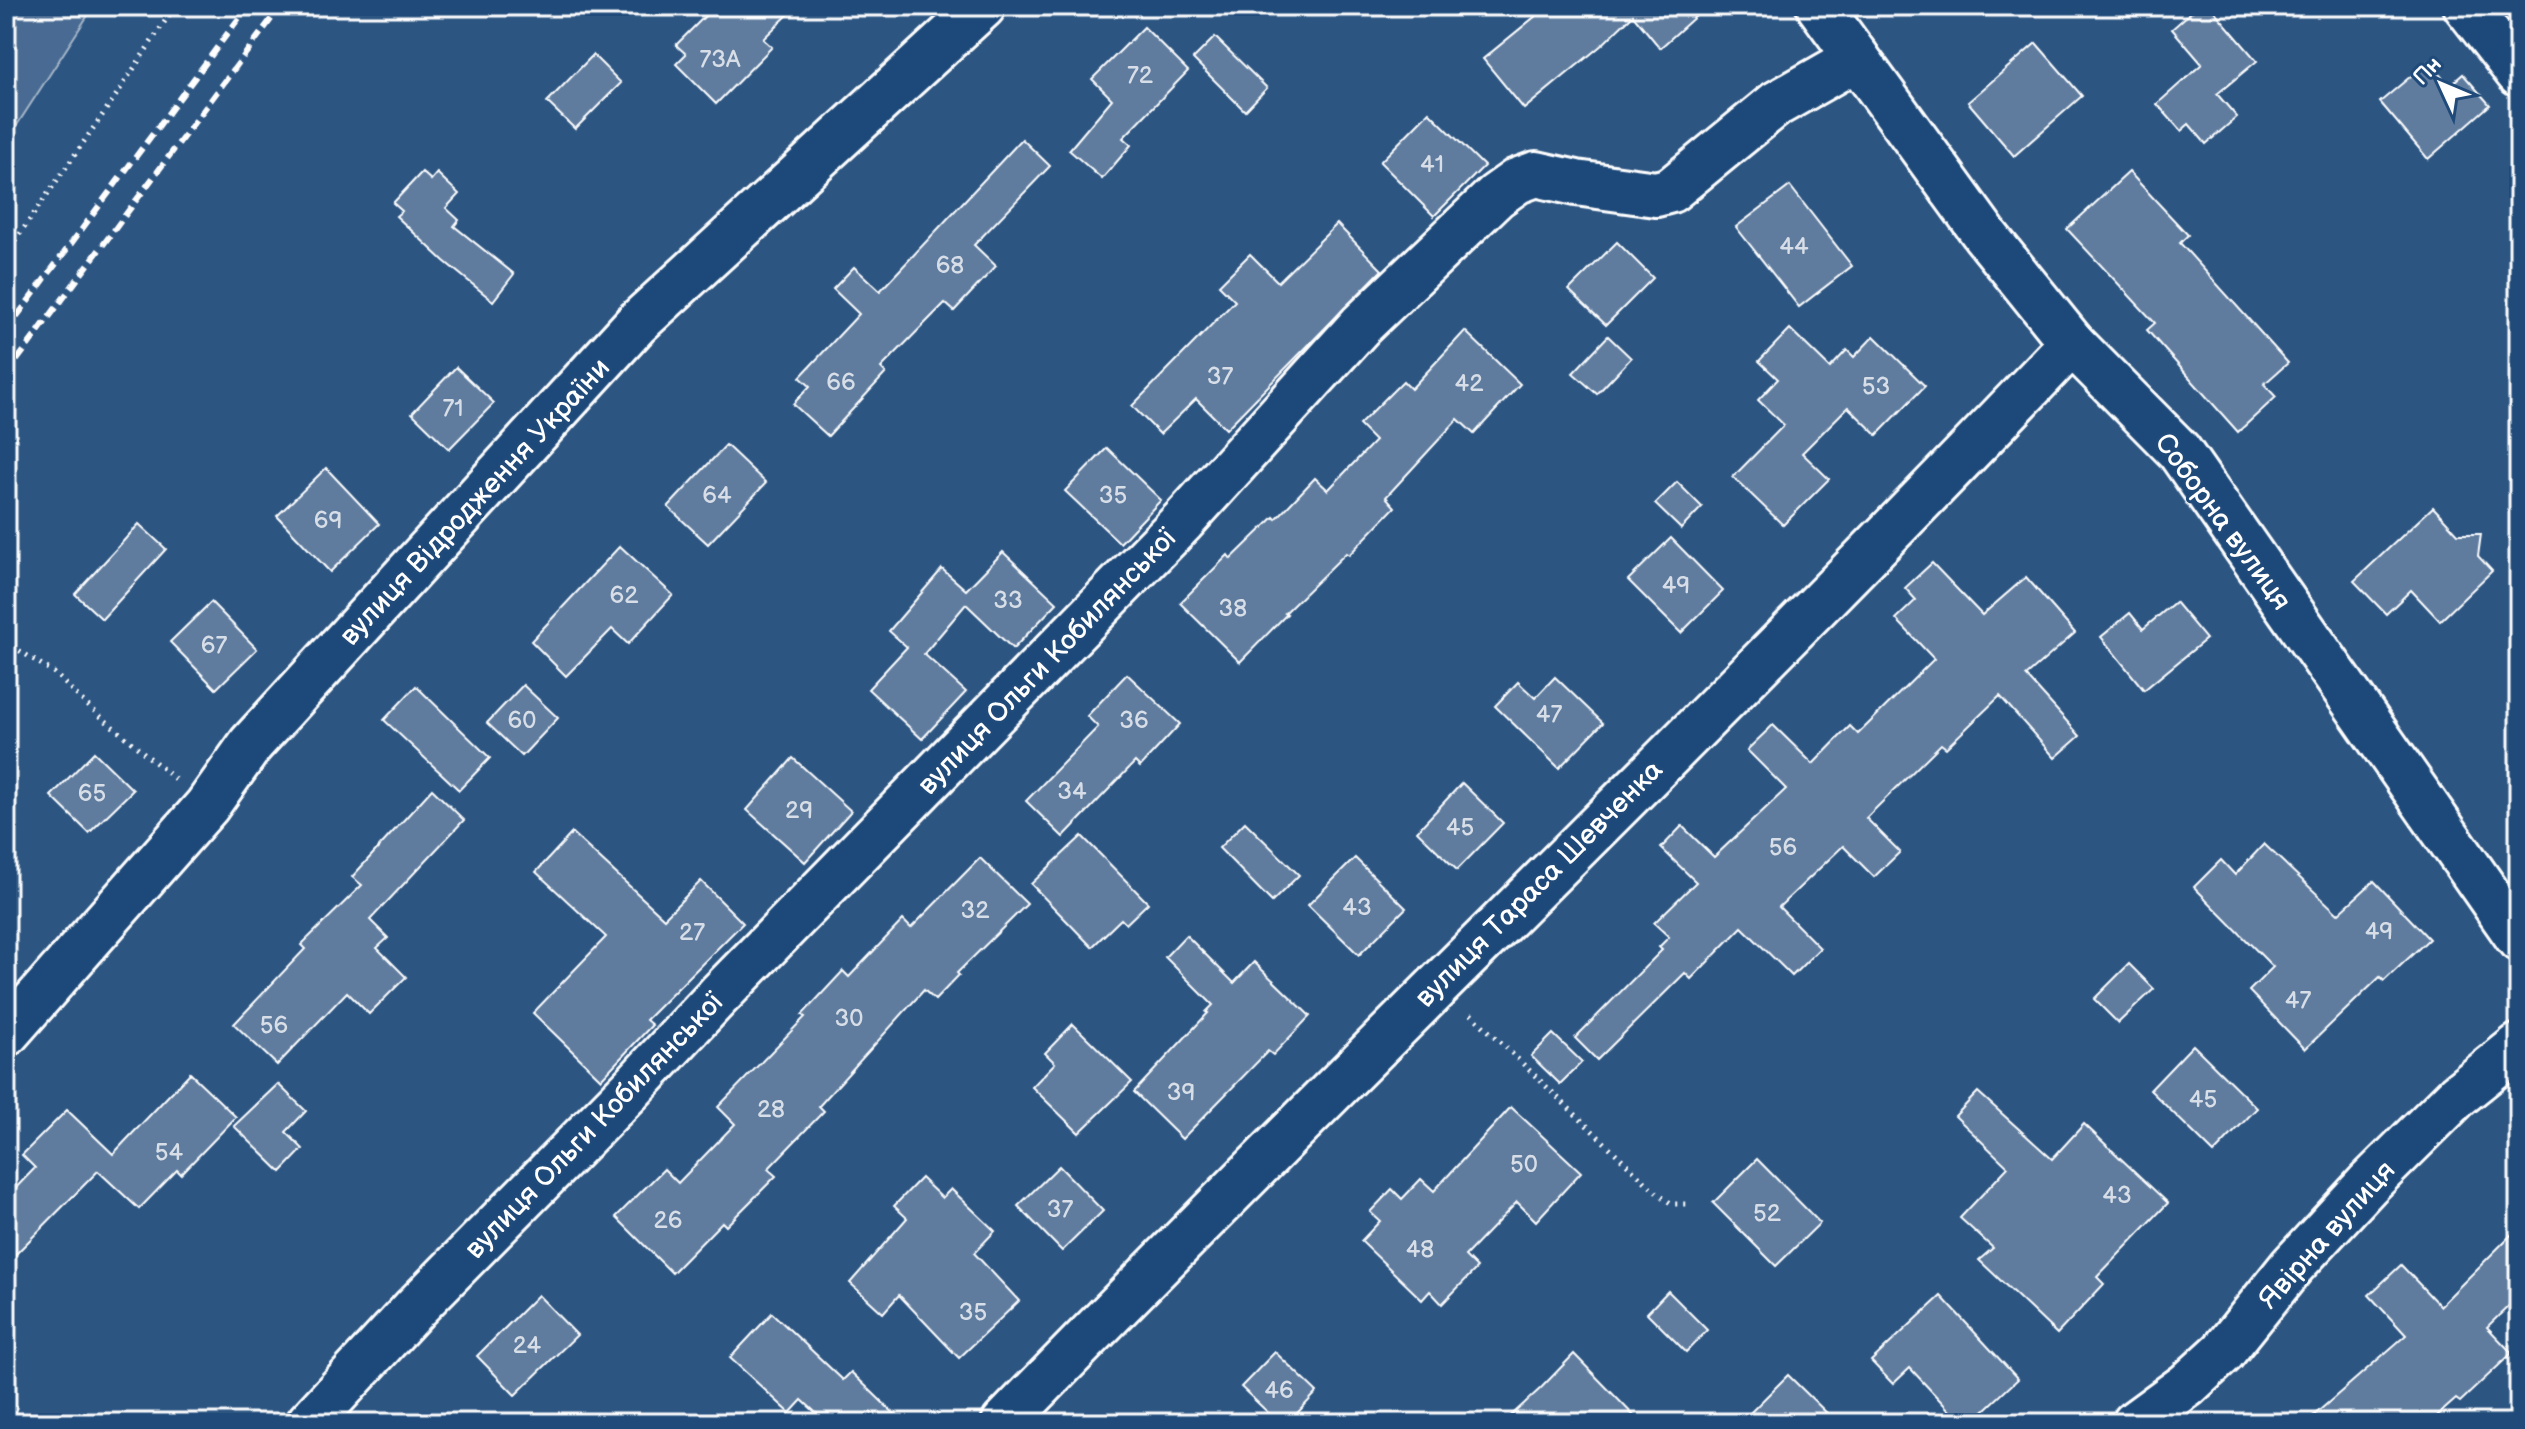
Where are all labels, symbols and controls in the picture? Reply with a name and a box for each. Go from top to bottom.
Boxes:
north arrow [2401,44,2481,124]
house number: 73А [699,45,741,74]
text: Пн [2408,51,2448,91]
house number: 72 [1127,61,1153,90]
house number: 41 [1420,150,1444,179]
house number: 44 [1779,232,1809,261]
house number: 68 [936,251,964,280]
street label: вулиця Відродження України [333,352,617,652]
house number: 37 [1207,362,1233,391]
house number: 66 [826,368,856,397]
house number: 42 [1455,369,1483,398]
house number: 53 [1862,372,1890,401]
house number: 71 [442,394,464,423]
street label: Соборна вулиця [2148,427,2298,617]
house number: 64 [702,481,732,510]
house number: 35 [1099,481,1127,510]
house number: 69 [314,506,342,535]
street label: вулиця Ольги Кобилянської [911,521,1184,802]
house number: 49 [1662,571,1690,600]
house number: 62 [610,581,638,610]
house number: 33 [993,586,1023,615]
house number: 38 [1219,594,1247,623]
house number: 67 [201,631,227,660]
house number: 47 [1536,700,1562,729]
house number: 60 [508,706,536,735]
house number: 36 [1119,706,1149,735]
street label: вулиця Тараса Шевченка [1409,753,1670,1014]
house number: 34 [1057,777,1087,806]
house number: 65 [78,779,106,808]
house number: 29 [785,796,813,825]
house number: 45 [1446,813,1474,842]
house number: 56 [1769,833,1797,862]
house number: 43 [1342,893,1372,922]
house number: 32 [961,896,989,925]
house number: 49 [2365,917,2393,946]
house number: 27 [679,918,705,947]
street label: вулиця Ольги Кобилянської [458,985,731,1266]
house number: 47 [2285,986,2311,1015]
house number: 30 [835,1004,863,1033]
house number: 56 [260,1011,288,1040]
house number: 39 [1167,1078,1195,1107]
house number: 45 [2189,1085,2217,1114]
house number: 28 [757,1095,785,1124]
house number: 54 [155,1138,184,1167]
house number: 50 [1510,1150,1538,1179]
street label: Явірна вулиця [2252,1154,2402,1316]
house number: 43 [2102,1181,2132,1210]
house number: 37 [1047,1195,1073,1224]
house number: 52 [1753,1199,1781,1228]
house number: 26 [654,1206,682,1235]
house number: 48 [1406,1235,1434,1264]
house number: 35 [959,1298,987,1327]
house number: 24 [513,1331,542,1360]
house number: 46 [1264,1376,1294,1405]

